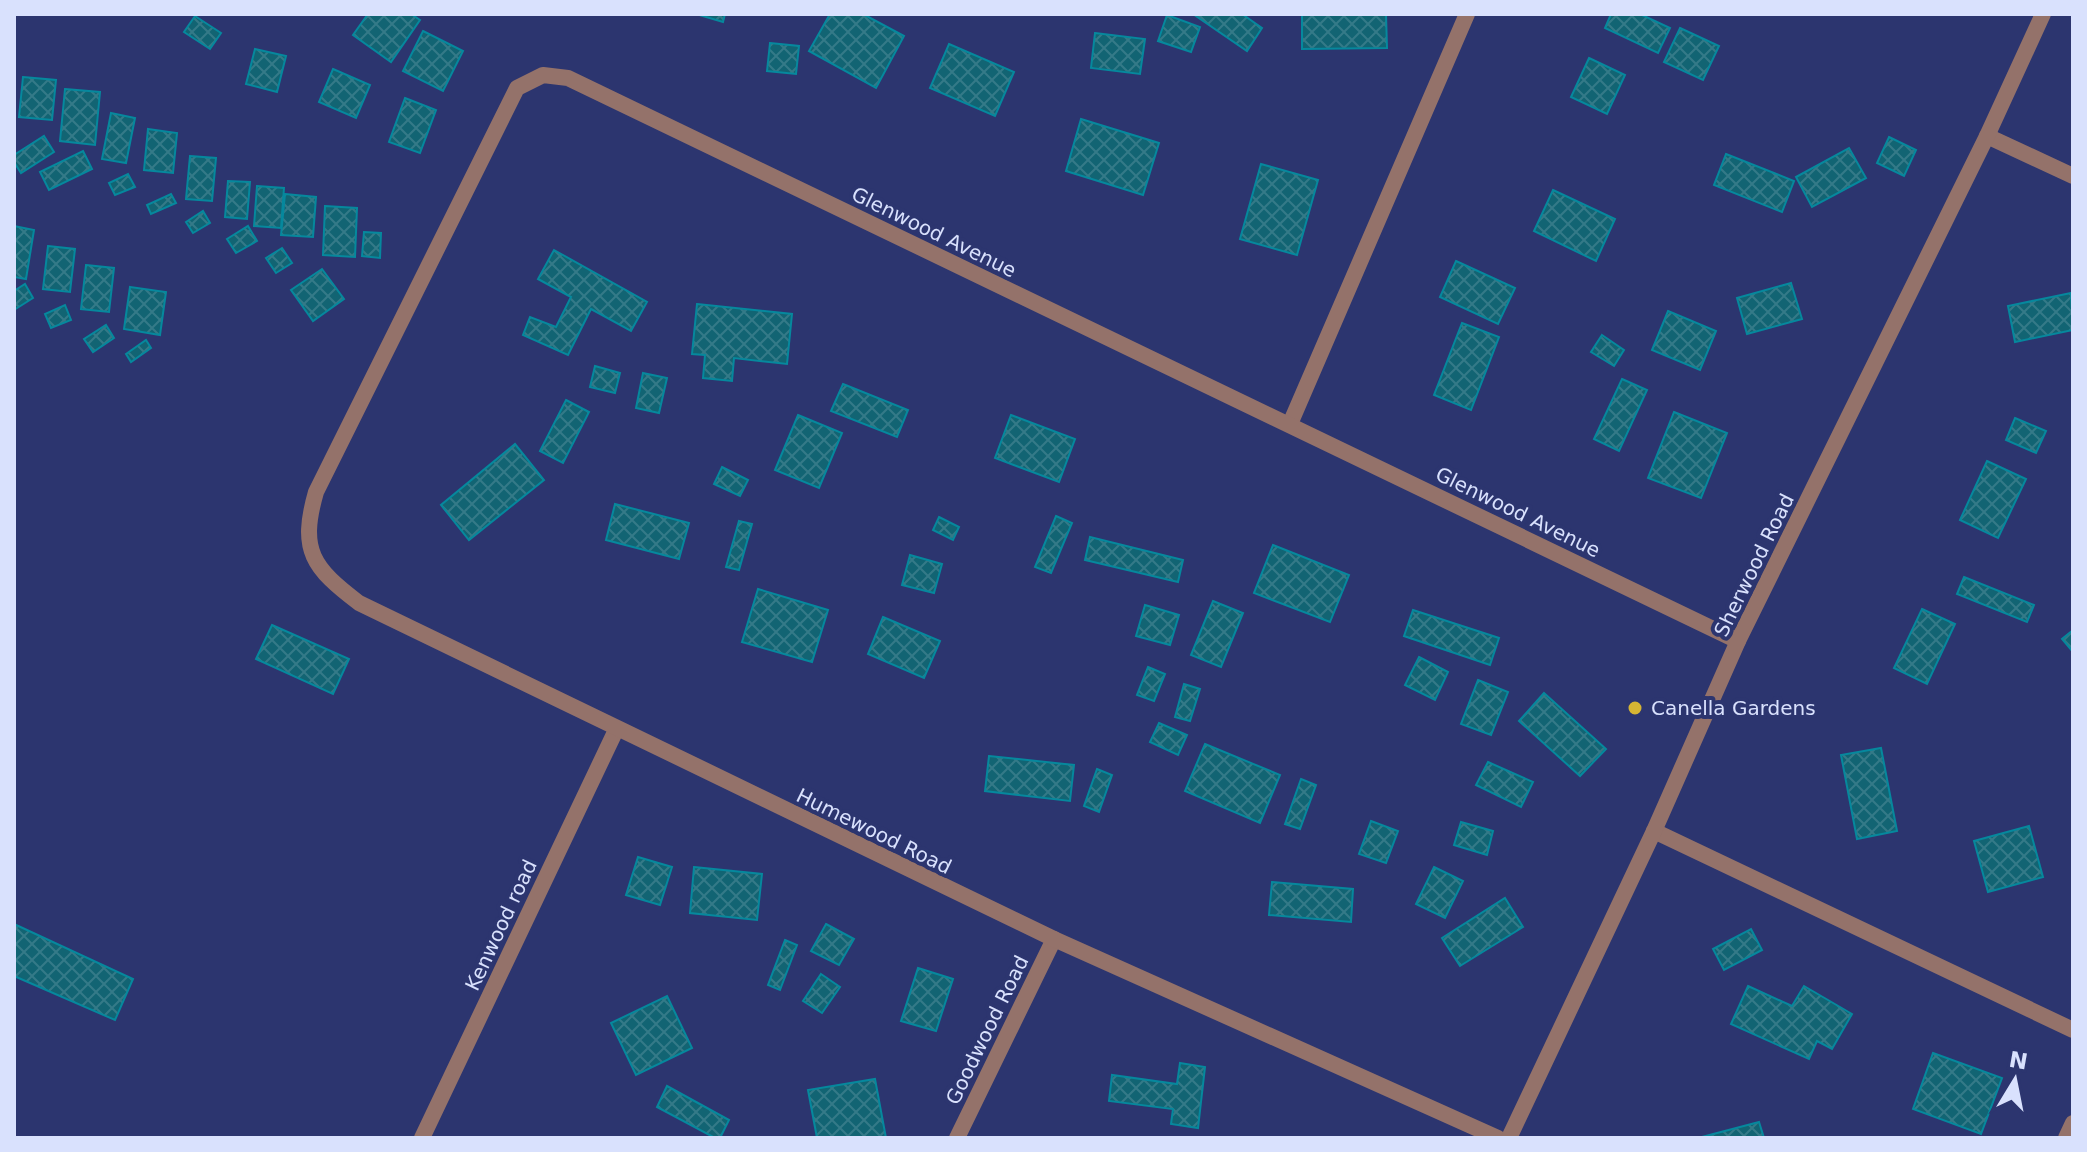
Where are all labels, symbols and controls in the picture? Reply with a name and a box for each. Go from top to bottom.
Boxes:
street label: Glenwood Avenue [848,182,1020,282]
street label: Glenwood Avenue [1432,462,1604,562]
street label: Sherwood Road [1709,490,1799,640]
place label: Canella Gardens [1651,696,1816,720]
marker: Canella Gardens [1626,699,1644,717]
street label: Humewood Road [793,783,955,879]
street label: Kenwood road [460,856,542,994]
street label: Goodwood Road [941,952,1033,1108]
north arrow [1975,1040,2055,1120]
text: N [2007,1047,2030,1075]

